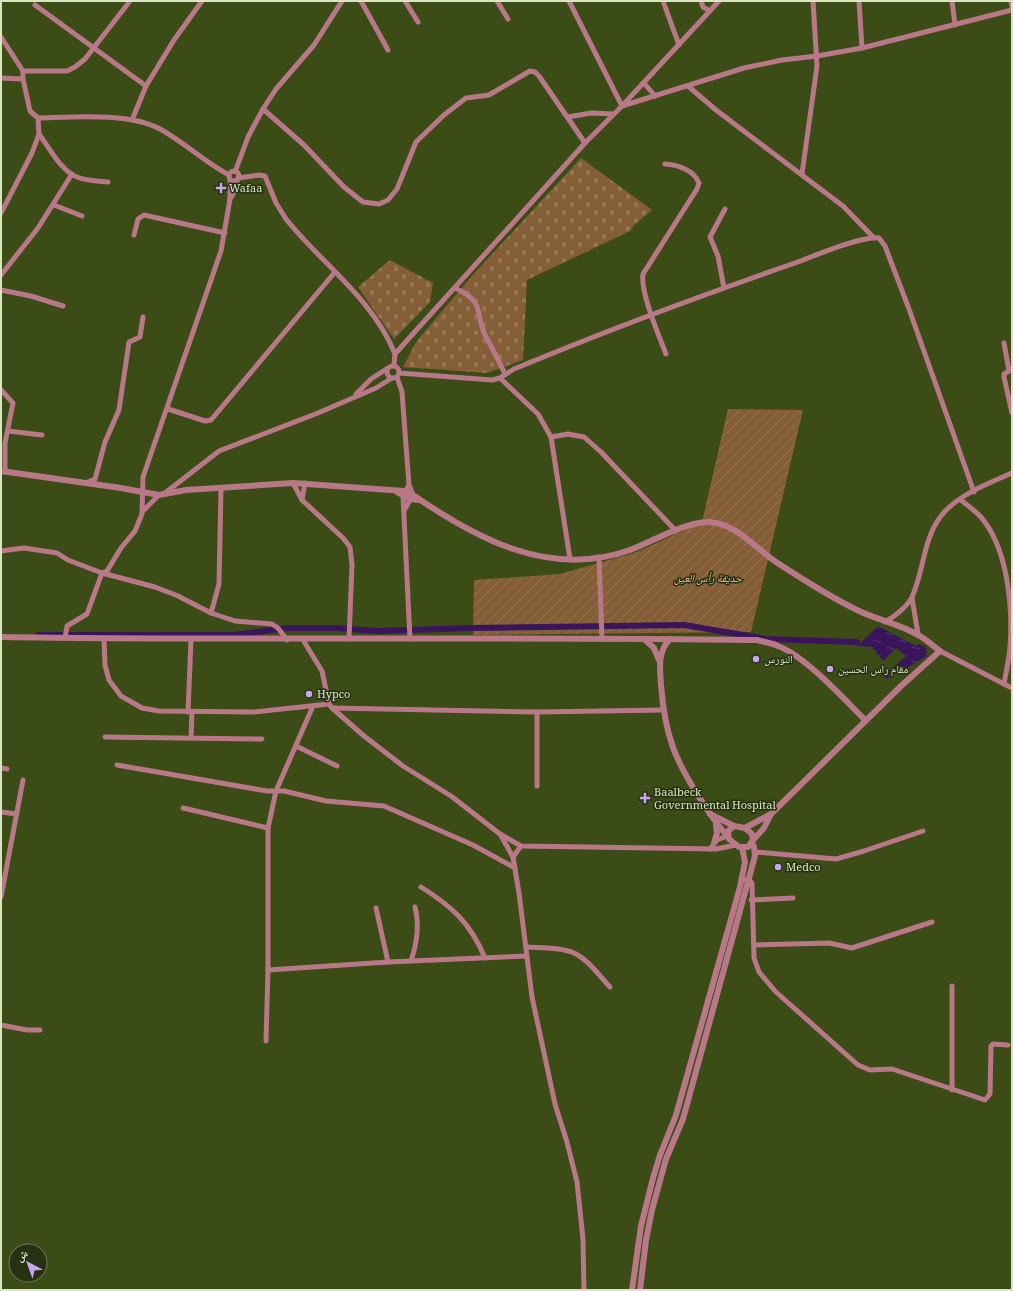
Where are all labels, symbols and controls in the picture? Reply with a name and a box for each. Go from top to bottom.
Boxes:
place label: Wafaa [229,180,262,199]
marker: Wafaa [216,183,226,193]
park label: حديقة رأس العين [674,570,743,589]
place label: النورس [764,651,793,670]
marker: النورس [751,654,761,664]
place label: مقام راس الحسين [838,661,908,680]
marker: مقام راس الحسين [825,664,835,674]
place label: Hypco [317,686,350,705]
marker: Hypco [304,689,314,699]
place label: Baalbeck Governmental Hospital [654,784,776,816]
marker: Baalbeck Governmental Hospital [639,792,651,804]
place label: Medco [786,859,821,878]
marker: Medco [773,862,783,872]
north arrow [8,1243,48,1283]
text: ش [12,1245,33,1268]

